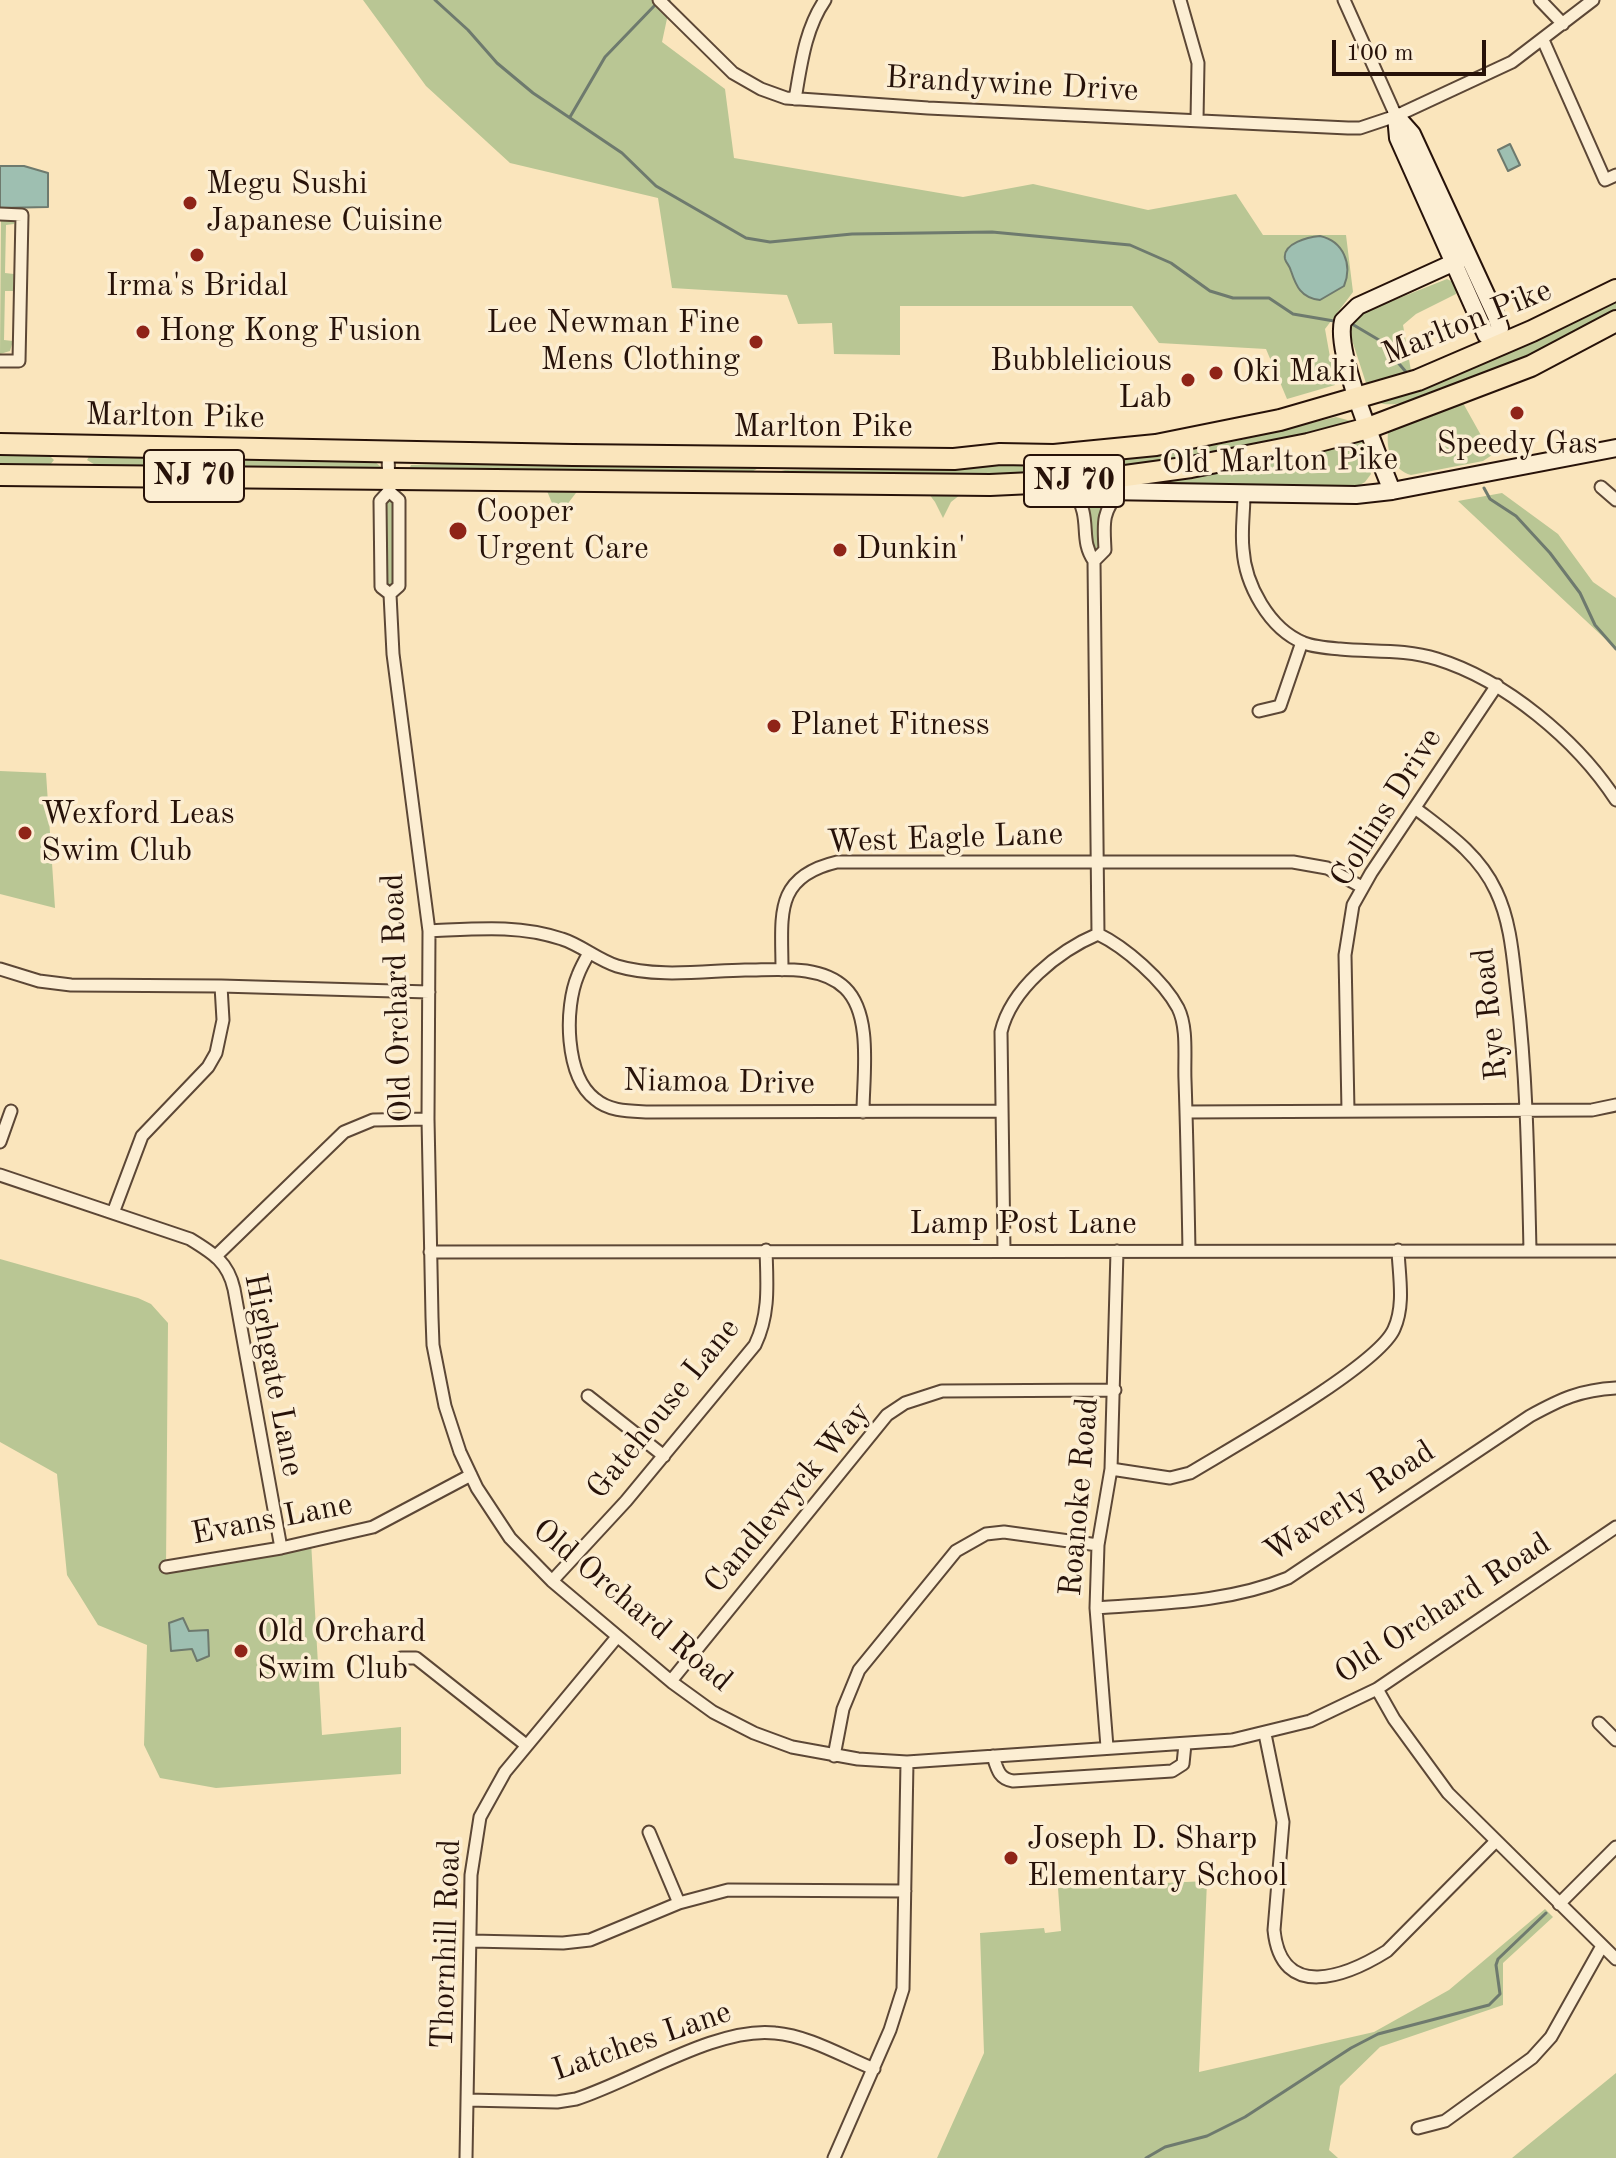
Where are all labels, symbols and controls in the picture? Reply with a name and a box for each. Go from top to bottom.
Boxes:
scale bar [1336,24,1490,74]
text: 100 m [1346,42,1414,66]
street label: Brandywine Drive [885,59,1139,111]
place label: Megu Sushi Japanese Cuisine [206,166,443,241]
marker: Megu Sushi Japanese Cuisine [181,194,199,212]
marker: Irma's Bridal [188,246,206,264]
place label: Irma's Bridal [106,268,288,306]
street label: Marlton Pike [1377,272,1557,374]
place label: Lee Newman Fine Mens Clothing [486,305,740,380]
place label: Hong Kong Fusion [159,313,422,351]
marker: Hong Kong Fusion [134,323,152,341]
marker: Lee Newman Fine Mens Clothing [747,333,765,351]
place label: Bubblelicious Lab [990,343,1172,418]
place label: Oki Maki [1232,354,1357,392]
marker: Oki Maki [1207,364,1225,382]
marker: Bubblelicious Lab [1179,371,1197,389]
street label: Marlton Pike [85,396,265,438]
marker: Speedy Gas [1508,404,1526,422]
street label: Marlton Pike [733,409,913,447]
place label: Speedy Gas [1436,426,1598,464]
street label: Old Marlton Pike [1162,441,1398,483]
road number: NJ 70 [144,450,244,502]
road number: NJ 70 [1024,455,1124,507]
place label: Cooper Urgent Care [476,494,649,569]
marker: Cooper Urgent Care [447,520,469,542]
place label: Dunkin' [856,531,966,569]
marker: Dunkin' [831,541,849,559]
place label: Planet Fitness [790,707,990,745]
marker: Planet Fitness [765,717,783,735]
street label: Collins Drive [1323,721,1451,895]
place label: Wexford Leas Swim Club [41,796,235,871]
street label: West Eagle Lane [826,816,1064,862]
marker: Wexford Leas Swim Club [16,824,34,842]
street label: Old Orchard Road [374,873,422,1123]
street label: Rye Road [1465,946,1517,1082]
street label: Niamoa Drive [623,1062,815,1104]
street label: Lamp Post Lane [909,1206,1137,1244]
street label: Highgate Lane [235,1270,311,1480]
street label: Gatehouse Lane [579,1311,749,1507]
street label: Candlewyck Way [697,1394,879,1602]
street label: Roanoke Road [1052,1396,1108,1598]
street label: Waverly Road [1258,1433,1442,1571]
street label: Evans Lane [188,1486,356,1554]
street label: Old Orchard Road [524,1511,740,1701]
street label: Old Orchard Road [1328,1525,1558,1693]
place label: Old Orchard Swim Club [257,1614,426,1689]
marker: Old Orchard Swim Club [232,1642,250,1660]
place label: Joseph D. Sharp Elementary School [1027,1821,1287,1896]
street label: Thornhill Road [424,1838,470,2050]
marker: Joseph D. Sharp Elementary School [1002,1849,1020,1867]
street label: Latches Lane [548,1993,736,2091]

